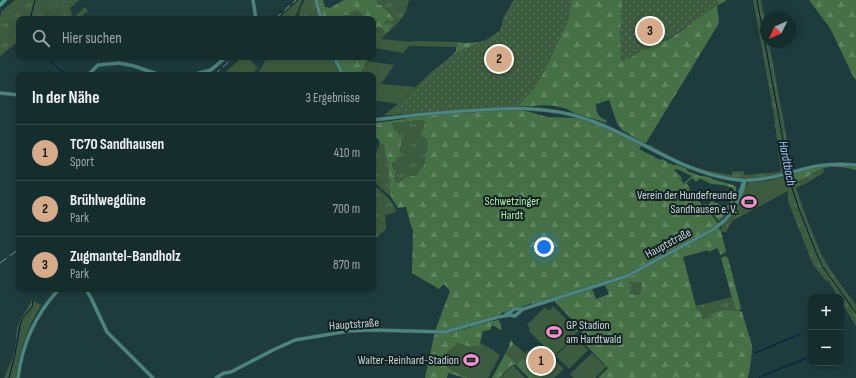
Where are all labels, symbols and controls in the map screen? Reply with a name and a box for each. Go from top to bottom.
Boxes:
north arrow [760,12,796,48]
search box [16,16,376,60]
pin: 3 [637,16,663,46]
icon: search [30,27,52,49]
text: Hier suchen [62,29,122,48]
pin: 2 [486,44,512,74]
text: In der Nähe [32,88,99,108]
text: 3 Ergebnisse [306,90,360,106]
text: TC70 Sandhausen [70,135,164,154]
water label: Hardtbach [775,139,799,188]
text: 1 [42,145,48,161]
text: 410 m [334,145,360,161]
text: Sport [70,154,94,170]
place label: Verein der Hundefreunde Sandhausen e. V. [637,188,737,217]
text: Brühlwegdüne [70,191,146,210]
sports icon: Verein der Hundefreunde Sandhausen e. V. [740,193,758,211]
park label: Schwetzinger Hardt [485,194,540,223]
text: 2 [42,201,48,217]
text: 700 m [333,201,360,217]
text: Park [70,210,89,226]
street label: Hauptstraße [643,225,694,262]
your location [534,237,554,257]
text: Zugmantel-Bandholz [70,247,181,266]
text: 3 [42,257,48,273]
text: 870 m [333,257,360,273]
text: Park [70,266,89,282]
map controls [808,294,844,366]
button: + [808,294,844,330]
street label: Hauptstraße [329,315,380,334]
place label: GP Stadion am Hardtwald [566,318,621,347]
sports icon: GP Stadion am Hardtwald [545,323,563,341]
button: − [808,330,844,366]
pin: 1 [528,346,554,376]
sports icon: Walter-Reinhard-Stadion [462,351,480,369]
place label: Walter-Reinhard-Stadion [358,353,459,368]

